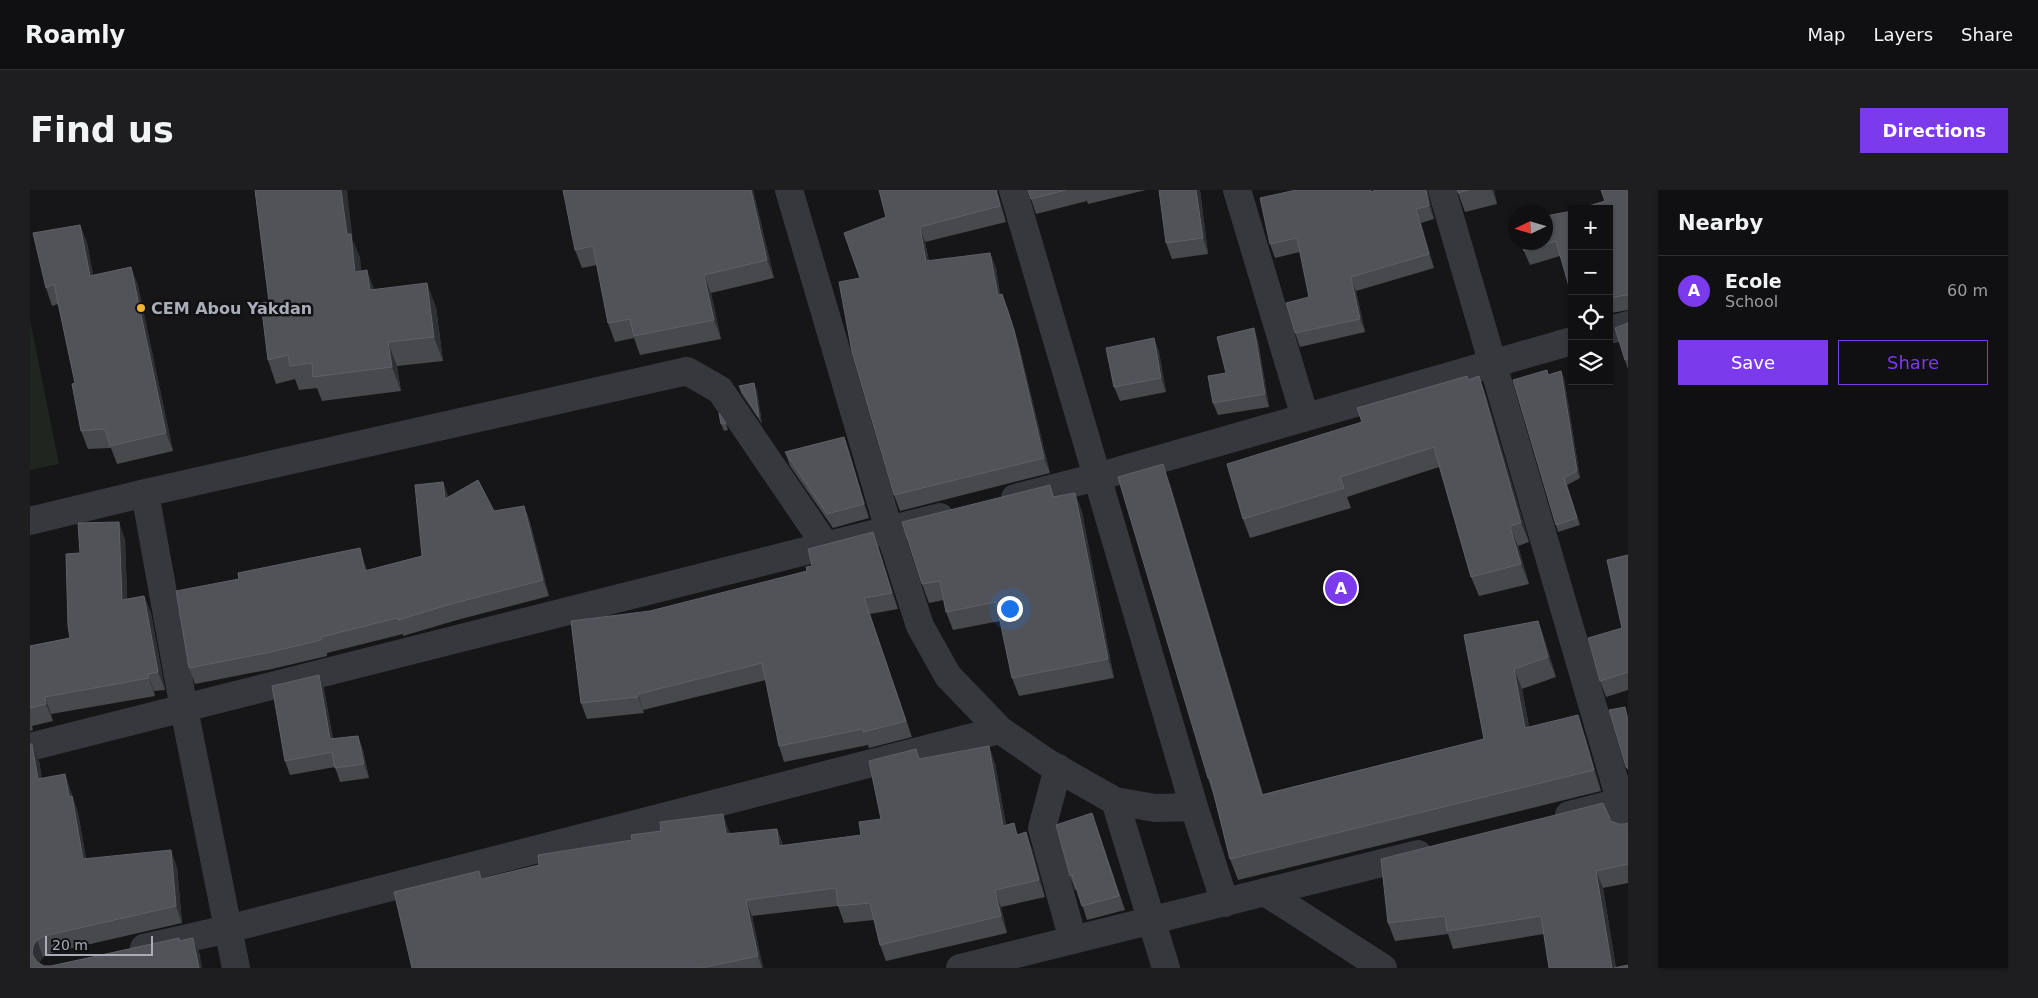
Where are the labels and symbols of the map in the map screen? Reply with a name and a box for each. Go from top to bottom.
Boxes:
north arrow [1508,205,1553,250]
place label: CEM Abou Yakdan [151,299,312,318]
marker: CEM Abou Yakdan [135,302,147,314]
pin: A [1325,569,1357,607]
your location [997,596,1023,622]
scale bar [45,933,152,956]

